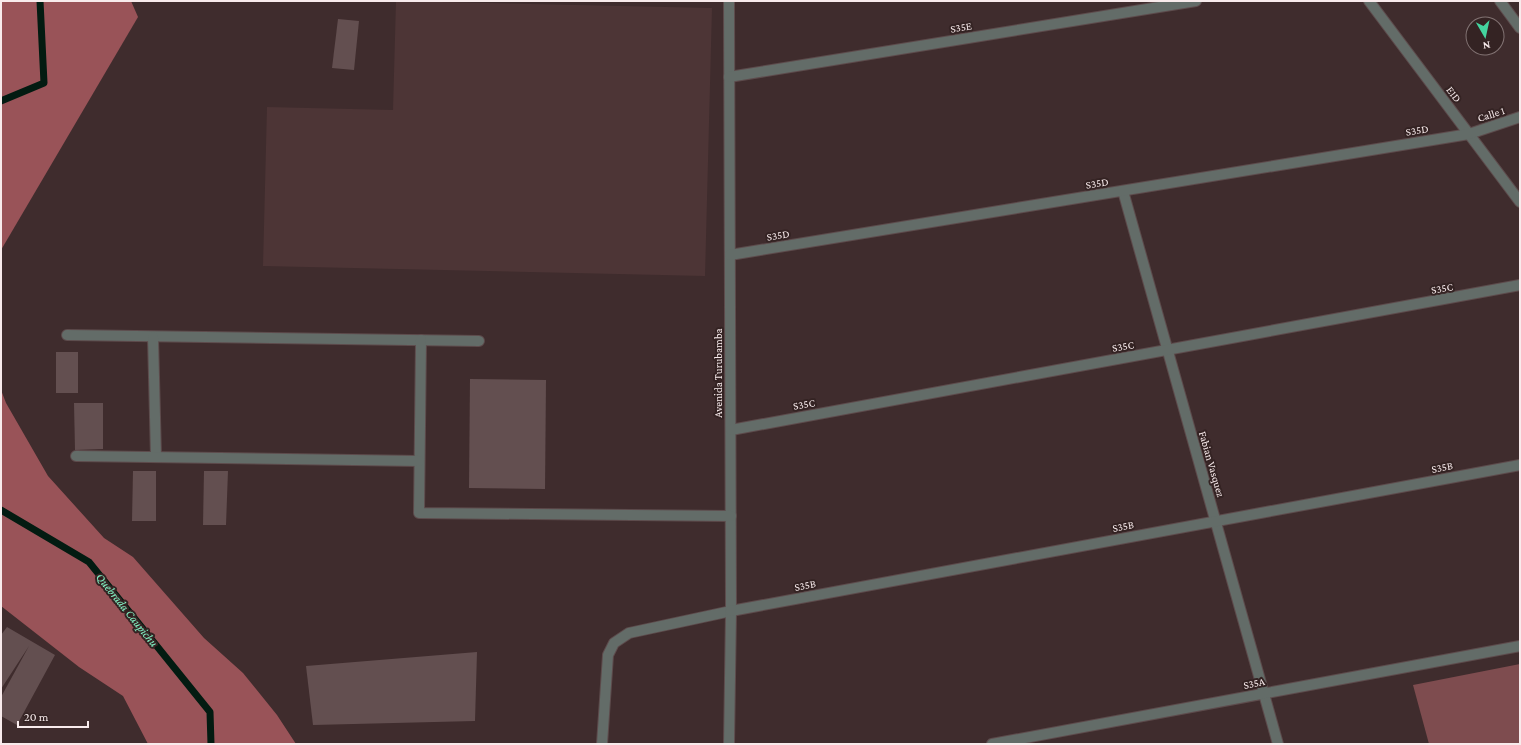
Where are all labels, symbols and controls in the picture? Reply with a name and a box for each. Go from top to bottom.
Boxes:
north arrow [1465,16,1505,56]
street label: S35E [949,19,973,35]
text: N [1481,39,1491,52]
street label: E1D [1444,84,1464,104]
street label: Calle 1 [1476,104,1506,124]
street label: S35D [1405,122,1429,138]
street label: S35D [1085,175,1109,191]
street label: S35D [766,227,790,243]
street label: S35C [1430,280,1454,296]
street label: Avenida Turubamba [712,328,724,418]
street label: S35C [1111,338,1135,354]
street label: S35C [792,396,816,412]
street label: Fabian Vasquez [1196,430,1227,499]
street label: S35B [1430,459,1454,475]
street label: S35B [1111,518,1135,534]
water label: Quebrada Caupichu [93,570,161,650]
street label: S35B [793,577,817,593]
street label: S35A [1242,675,1266,691]
scale bar [18,703,88,729]
text: 20 m [24,710,49,724]

